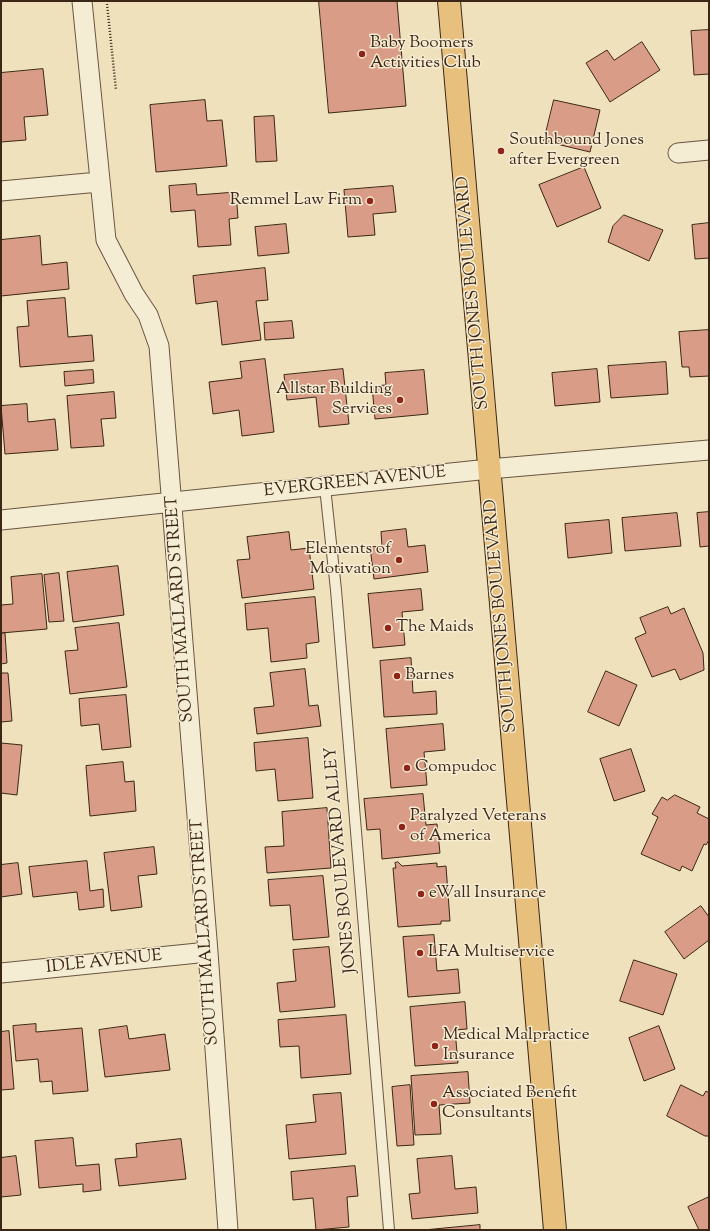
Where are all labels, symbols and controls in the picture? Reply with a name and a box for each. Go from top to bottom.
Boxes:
place label: Baby Boomers Activities Club [370,34,481,74]
marker: Baby Boomers Activities Club [357,49,367,59]
place label: Southbound Jones after Evergreen [509,131,644,171]
marker: Southbound Jones after Evergreen [496,146,506,156]
street label: SOUTH JONES BOULEVARD [454,175,494,411]
place label: Remmel Law Firm [230,191,362,211]
marker: Remmel Law Firm [365,196,375,206]
place label: Allstar Building Services [276,380,392,420]
marker: Allstar Building Services [395,395,405,405]
street label: EVERGREEN AVENUE [263,463,447,503]
street label: SOUTH MALLARD STREET [163,495,199,723]
street label: SOUTH JONES BOULEVARD [482,498,522,734]
place label: Elements of Motivation [305,540,391,580]
marker: Elements of Motivation [394,555,404,565]
place label: The Maids [396,618,474,638]
marker: The Maids [383,623,393,633]
place label: Barnes [405,666,454,686]
marker: Barnes [392,671,402,681]
street label: JONES BOULEVARD ALLEY [322,746,362,974]
place label: Compudoc [415,758,497,778]
marker: Compudoc [402,763,412,773]
place label: Paralyzed Veterans of America [410,807,546,847]
street label: SOUTH MALLARD STREET [188,818,224,1046]
marker: Paralyzed Veterans of America [397,822,407,832]
place label: eWall Insurance [429,884,546,904]
marker: eWall Insurance [416,889,426,899]
place label: LFA Multiservice [428,943,555,963]
street label: IDLE AVENUE [45,947,163,979]
marker: LFA Multiservice [415,948,425,958]
place label: Medical Malpractice Insurance [443,1026,590,1066]
marker: Medical Malpractice Insurance [430,1041,440,1051]
place label: Associated Benefit Consultants [442,1084,577,1124]
marker: Associated Benefit Consultants [429,1099,439,1109]

